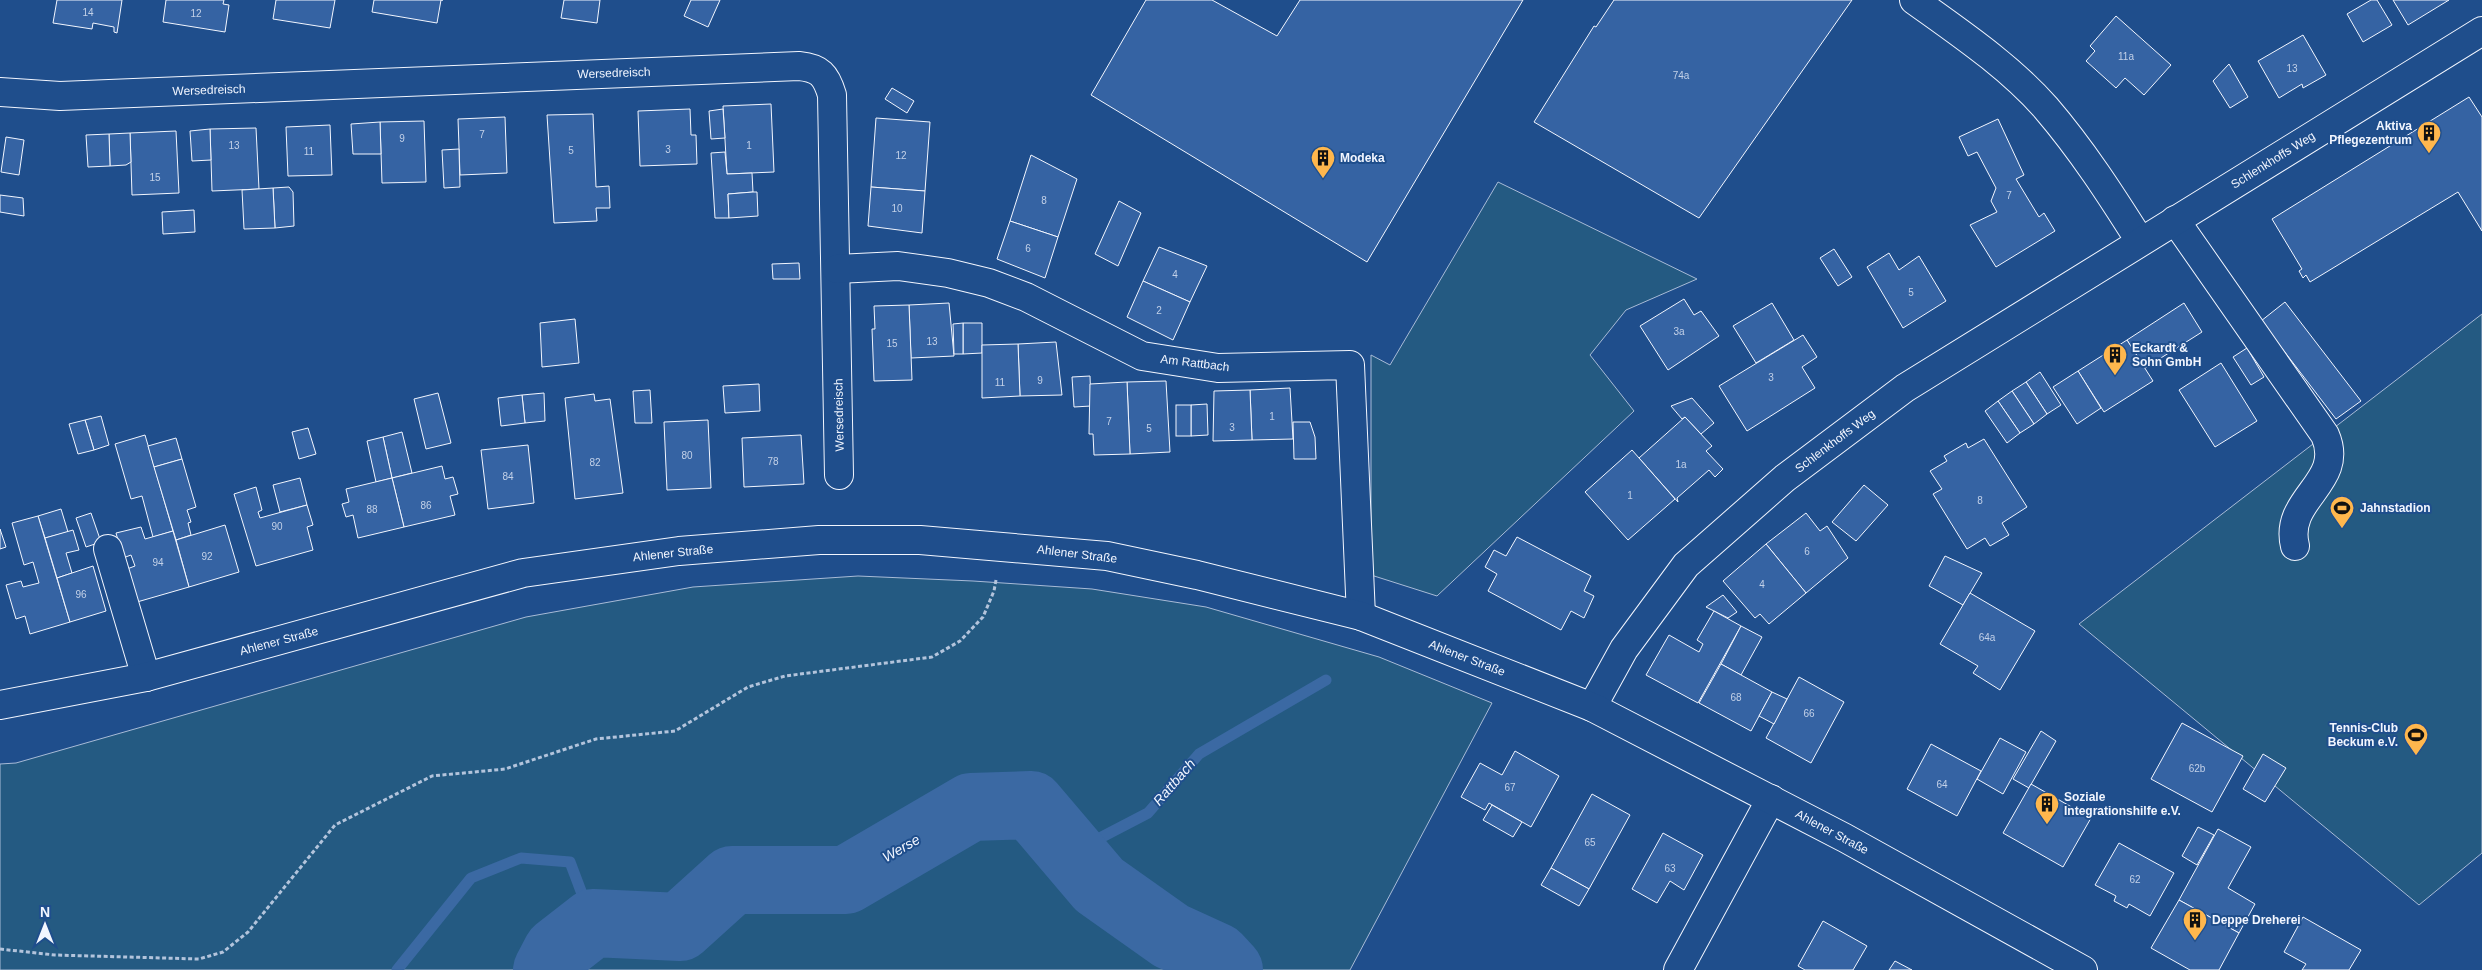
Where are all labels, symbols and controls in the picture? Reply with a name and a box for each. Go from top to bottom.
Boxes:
house number: 14 [82,7,94,18]
house number: 12 [190,8,202,19]
house number: 11a [2118,51,2134,62]
house number: 13 [2286,63,2298,74]
street label: Wersedreisch [577,65,651,81]
house number: 74a [1673,70,1690,81]
street label: Wersedreisch [172,82,246,98]
place label: Aktiva Pflegezentrum [2329,119,2412,147]
building icon: Aktiva Pflegezentrum [2416,120,2442,154]
house number: 7 [479,129,485,140]
street label: Schlenkhoffs Weg [2228,129,2318,191]
house number: 9 [399,133,405,144]
house number: 13 [228,140,240,151]
house number: 1 [746,140,752,151]
house number: 3 [665,144,671,155]
house number: 5 [568,145,574,156]
building icon: Modeka [1310,145,1336,179]
house number: 11 [304,146,315,157]
house number: 12 [895,150,907,161]
place label: Modeka [1340,151,1385,165]
house number: 15 [149,172,161,183]
house number: 7 [2006,190,2012,201]
house number: 8 [1041,195,1047,206]
house number: 10 [891,203,903,214]
house number: 6 [1025,243,1031,254]
house number: 4 [1172,269,1178,280]
house number: 5 [1908,287,1914,298]
house number: 2 [1156,305,1162,316]
house number: 3a [1673,326,1685,337]
house number: 13 [926,336,938,347]
house number: 15 [886,338,898,349]
place label: Eckardt & Sohn GmbH [2132,341,2201,369]
building icon: Eckardt & Sohn GmbH [2102,342,2128,376]
street label: Am Rattbach [1160,352,1230,374]
house number: 3 [1768,372,1774,383]
house number: 9 [1037,375,1043,386]
house number: 11 [995,377,1006,388]
street label: Wersedreisch [831,378,847,452]
street label: Schlenkhoffs Weg [1792,406,1878,476]
house number: 1 [1269,411,1275,422]
house number: 7 [1106,416,1112,427]
house number: 3 [1229,422,1235,433]
house number: 5 [1146,423,1152,434]
house number: 80 [681,450,693,461]
house number: 78 [767,456,779,467]
house number: 82 [589,457,601,468]
house number: 1a [1675,459,1687,470]
house number: 84 [502,471,514,482]
house number: 1 [1627,490,1633,501]
house number: 8 [1977,495,1983,506]
sports icon: Jahnstadion [2329,495,2355,529]
house number: 86 [420,500,432,511]
place label: Jahnstadion [2360,501,2431,515]
house number: 88 [366,504,378,515]
house number: 90 [271,521,283,532]
street label: Ahlener Straße [632,542,714,564]
street label: Ahlener Straße [1036,542,1118,566]
house number: 6 [1804,546,1810,557]
house number: 92 [201,551,213,562]
house number: 94 [152,557,164,568]
house number: 4 [1759,579,1765,590]
house number: 96 [75,589,87,600]
street label: Ahlener Straße [238,624,320,658]
house number: 64a [1979,632,1996,643]
street label: Ahlener Straße [1427,637,1507,679]
house number: 68 [1730,692,1742,703]
house number: 66 [1803,708,1815,719]
place label: Tennis-Club Beckum e.V. [2328,721,2398,749]
sports icon: Tennis-Club Beckum e.V. [2403,722,2429,756]
water label: Rattbach [1150,755,1199,808]
house number: 62b [2189,763,2206,774]
house number: 64 [1936,779,1948,790]
house number: 67 [1504,782,1516,793]
place label: Soziale Integrationshilfe e.V. [2064,790,2181,818]
building icon: Soziale Integrationshilfe e.V. [2034,791,2060,825]
street label: Ahlener Straße [1793,807,1871,857]
water label: Werse [880,831,923,865]
house number: 65 [1584,837,1596,848]
house number: 63 [1664,863,1676,874]
house number: 62 [2129,874,2141,885]
north arrow [20,900,70,950]
text: N [40,904,50,920]
building icon: Deppe Dreherei [2182,907,2208,941]
place label: Deppe Dreherei [2212,913,2301,927]

